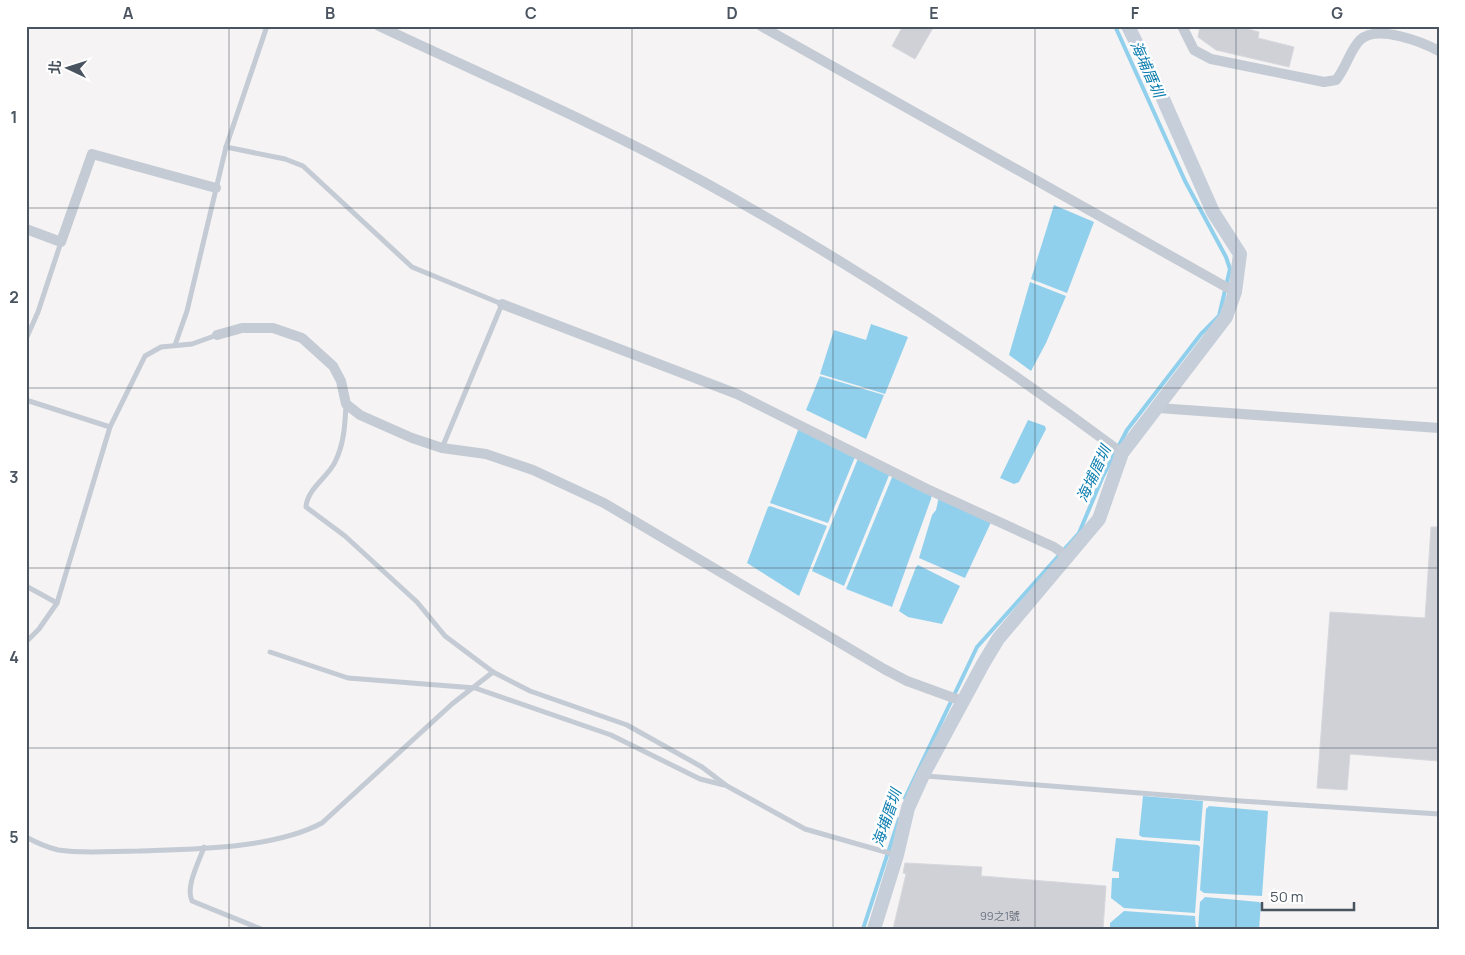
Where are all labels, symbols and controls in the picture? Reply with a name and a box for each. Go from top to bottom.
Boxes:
text: A [123,2,134,24]
text: B [325,2,335,24]
text: C [525,2,537,24]
text: D [726,2,738,24]
text: E [929,2,939,24]
text: F [1131,2,1140,24]
text: G [1331,2,1343,24]
water label: 海埔厝圳 [1126,37,1170,102]
north arrow [42,42,92,92]
text: 北 [45,59,64,75]
text: 1 [10,106,18,128]
text: 2 [9,286,19,308]
water label: 海埔厝圳 [1071,440,1117,505]
text: 3 [9,466,19,488]
text: 4 [9,646,19,668]
water label: 海埔厝圳 [867,784,907,850]
text: 5 [9,826,19,848]
scale bar [1262,880,1355,912]
text: 50 m [1270,886,1304,907]
house number: 99之1號 [980,908,1020,923]

